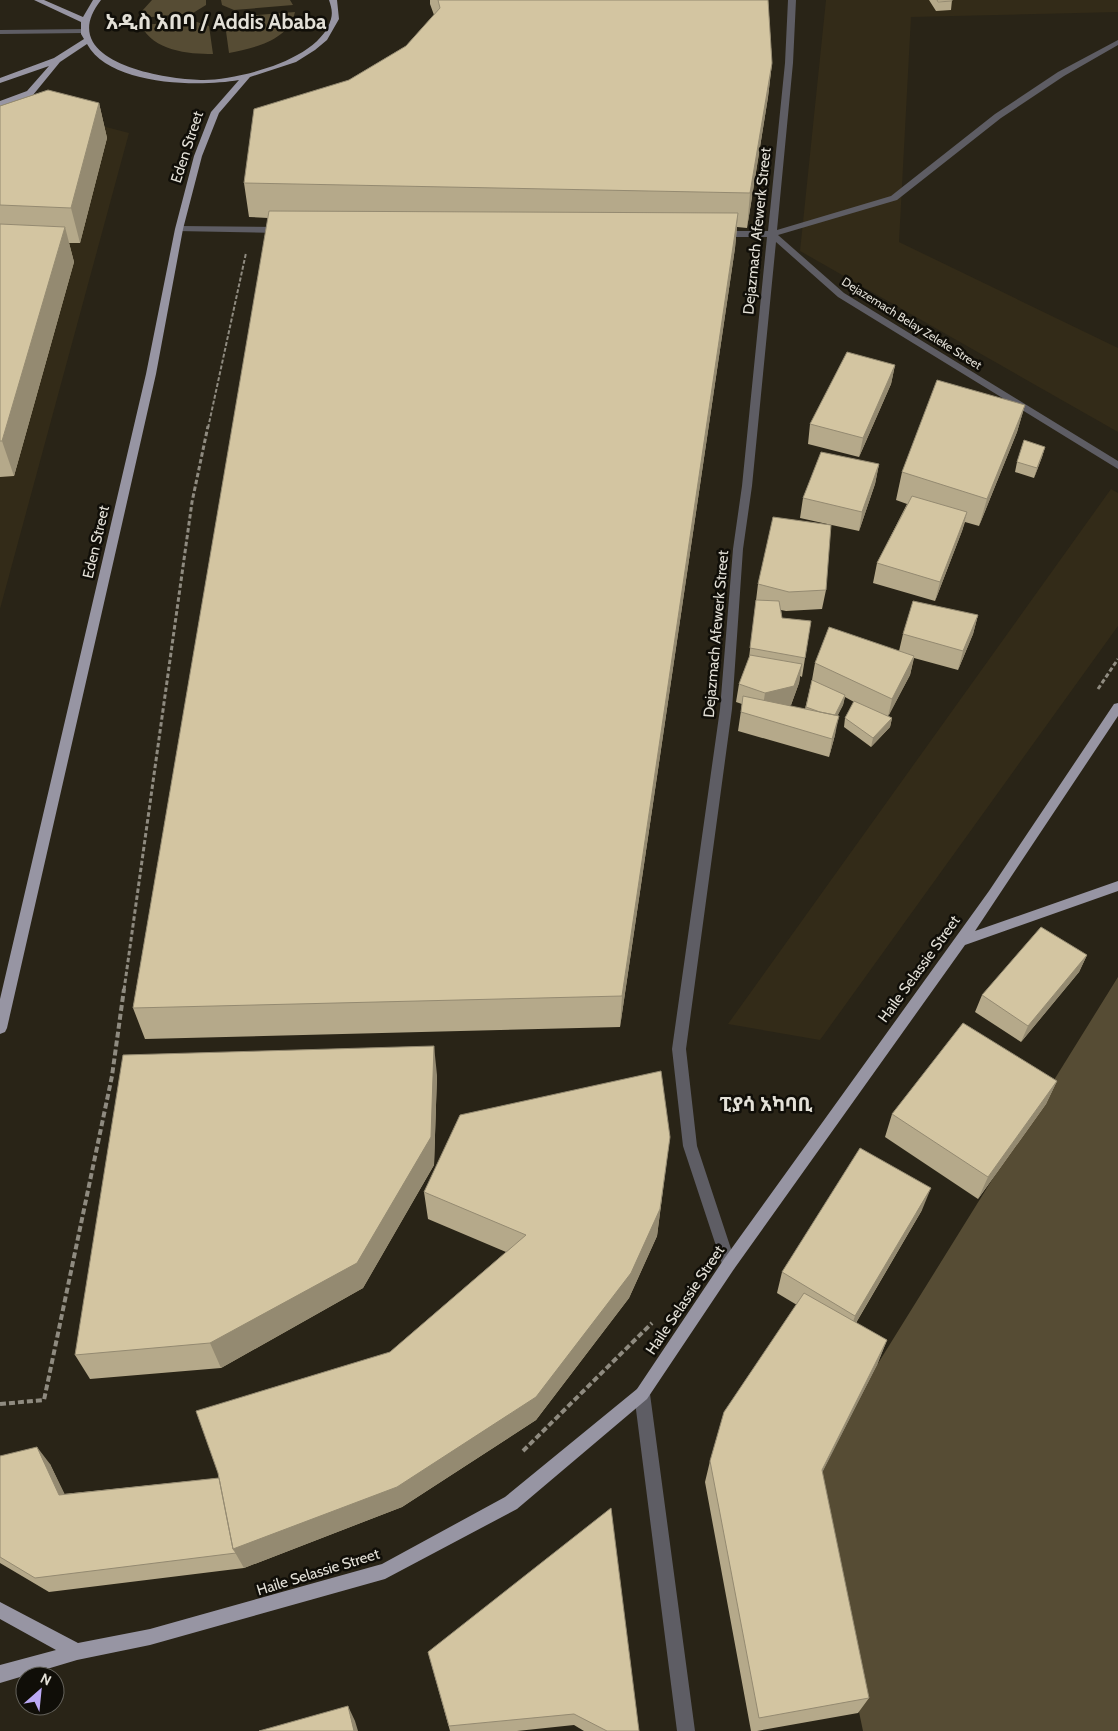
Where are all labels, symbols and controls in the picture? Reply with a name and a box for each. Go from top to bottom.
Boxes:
district label: አዲስ አበባ / Addis Ababa [106,9,327,34]
street label: Eden Street [167,109,207,185]
street label: Dejazmach Afewerk Street [739,147,775,315]
street label: Dejazemach Belay Zeleke Street [839,274,985,372]
street label: Eden Street [79,504,113,580]
street label: Dejazmach Afewerk Street [700,550,732,718]
street label: Haile Selassie Street [874,912,964,1026]
district label: ፒያሳ አካባቢ [719,1092,813,1116]
street label: Haile Selassie Street [642,1242,728,1358]
street label: Haile Selassie Street [254,1545,382,1599]
north arrow [15,1666,65,1716]
text: N [37,1669,54,1690]

